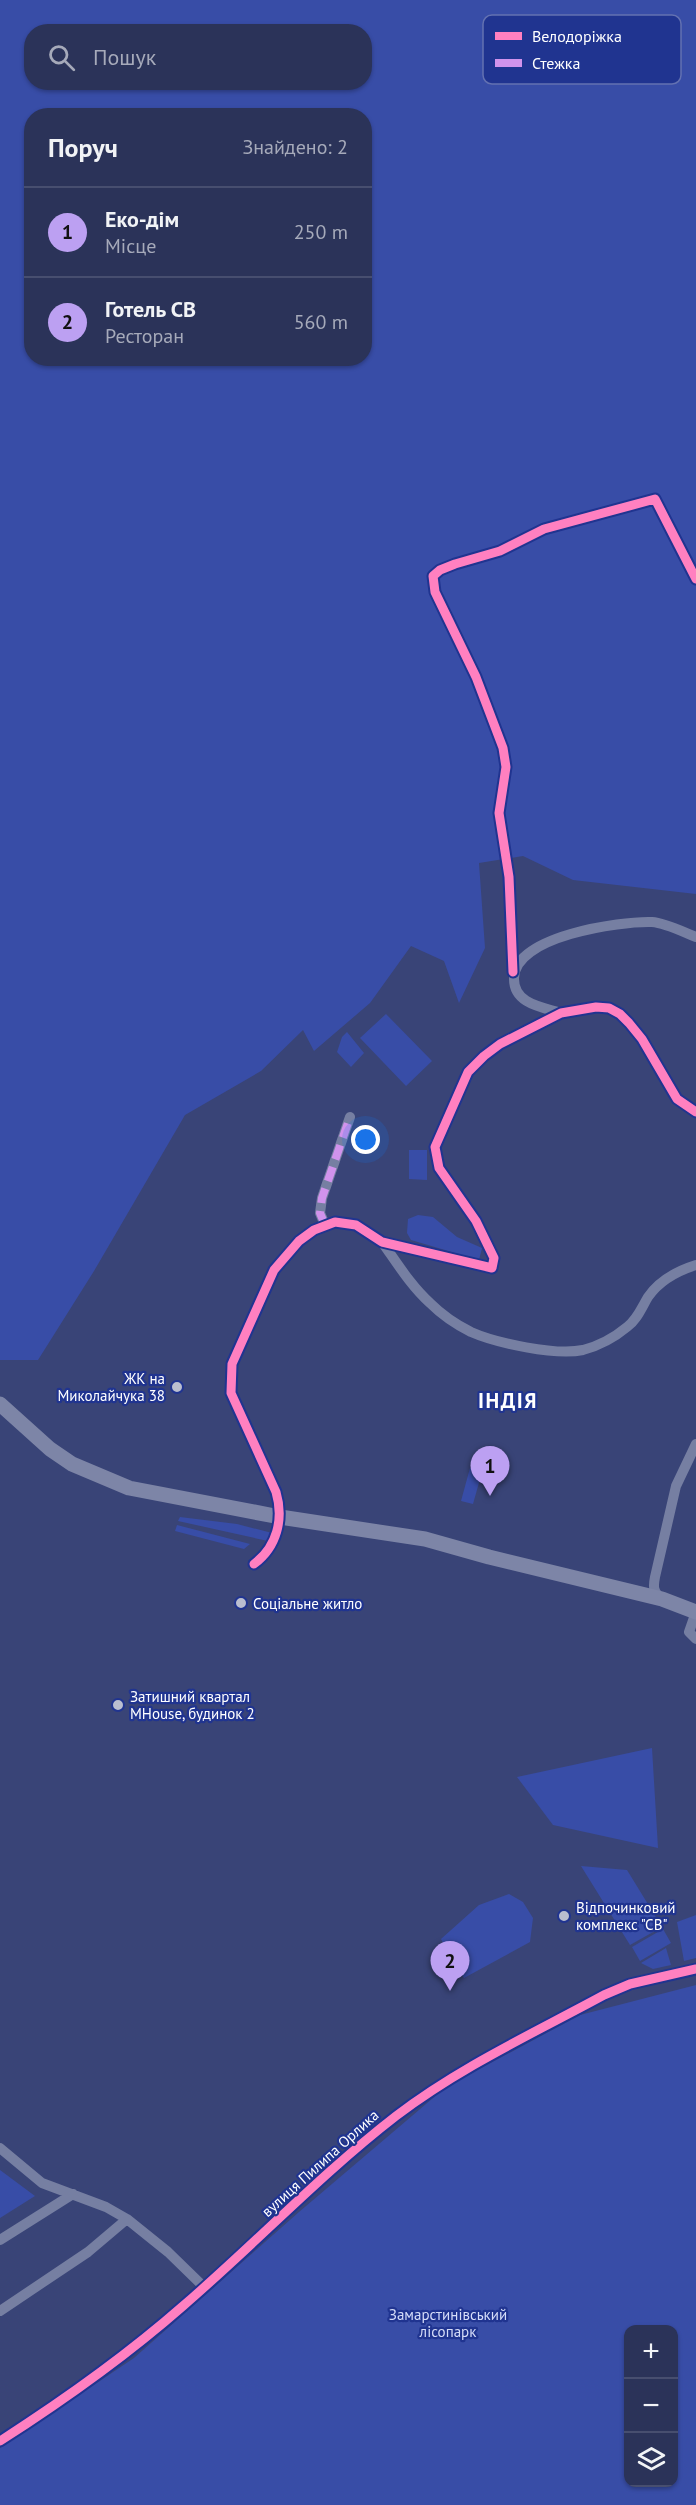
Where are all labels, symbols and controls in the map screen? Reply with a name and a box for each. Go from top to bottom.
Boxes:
legend [483,15,681,84]
search box [24,24,372,90]
text: Велодоріжка [532,26,622,46]
icon: search [45,41,78,74]
text: Пошук [93,43,156,71]
text: Стежка [532,53,580,73]
text: Поруч [48,131,118,164]
text: Знайдено: 2 [242,134,348,160]
text: Еко-дім [105,205,179,233]
text: 1 [62,219,73,245]
text: 250 m [294,219,348,245]
text: Місце [105,233,156,259]
text: Готель СВ [105,295,196,323]
text: 2 [62,309,73,335]
text: 560 m [294,309,348,335]
text: Ресторан [105,323,184,349]
your location [351,1125,380,1154]
place label: ЖК на Миколайчука 38 [58,1369,165,1405]
marker: ЖК на Миколайчука 38 [170,1380,184,1394]
district label: ІНДІЯ [478,1387,538,1414]
pin: 1 [470,1446,510,1496]
place label: Соціальне житло [253,1594,362,1613]
marker: Соціальне житло [234,1596,248,1610]
place label: Затишний квартал MHouse, будинок 2 [130,1687,255,1723]
marker: Затишний квартал MHouse, будинок 2 [111,1698,125,1712]
place label: Відпочинковий комплекс "СВ" [576,1898,676,1934]
marker: Відпочинковий комплекс "СВ" [557,1909,571,1923]
pin: 2 [430,1942,470,1991]
street label: вулиця Пилипа Орлика [257,2105,383,2221]
park label: Замарстинівський лісопарк [389,2305,507,2341]
map controls [624,2325,678,2487]
button: + [624,2325,678,2379]
button: − [624,2379,678,2433]
button: layers [624,2433,678,2487]

